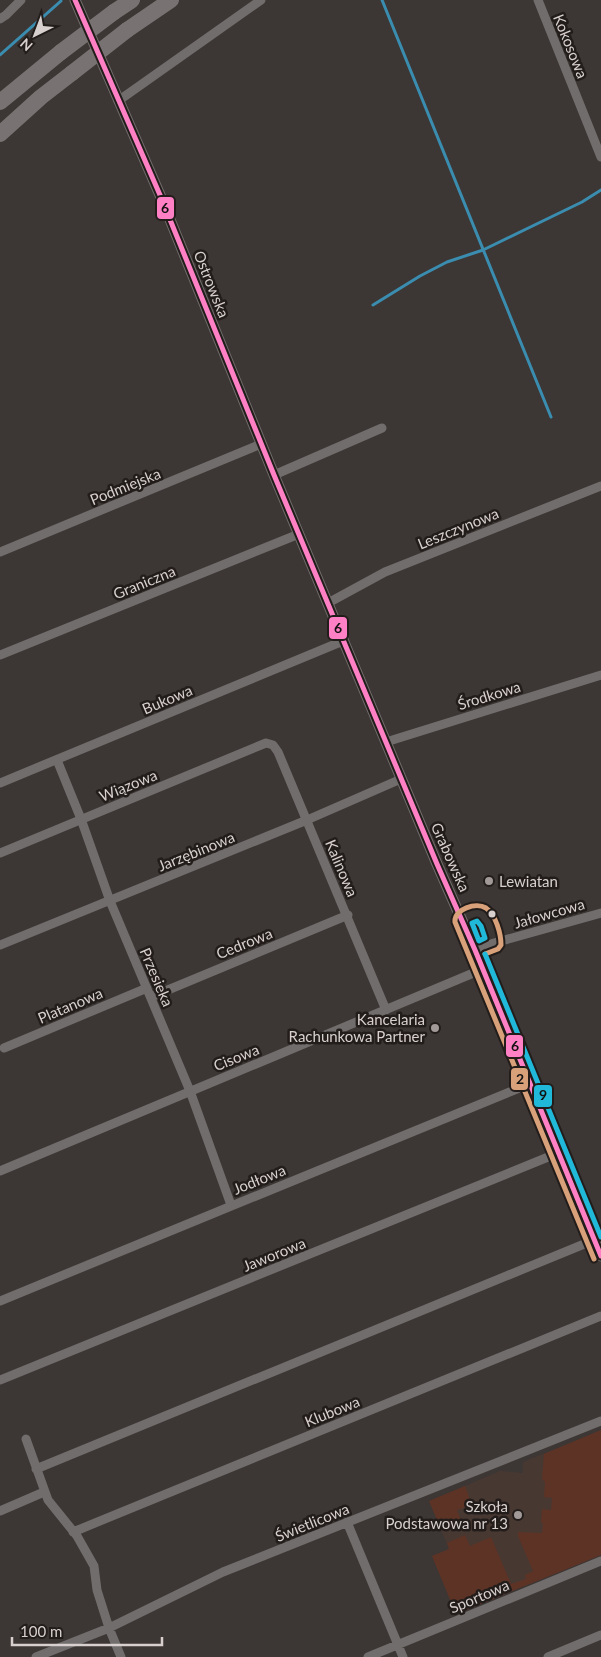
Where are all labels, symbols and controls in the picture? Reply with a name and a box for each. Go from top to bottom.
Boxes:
north arrow [10,10,60,60]
street label: Kokosowa [550,11,592,81]
text: N [16,35,36,55]
line badge: 6 [156,196,175,220]
text: 6 [161,199,169,216]
street label: Ostrowska [190,248,234,320]
street label: Podmiejska [87,464,163,508]
street label: Leszczynowa [415,504,501,552]
street label: Graniczna [110,561,178,603]
line badge: 6 [328,616,348,640]
text: 6 [334,619,342,636]
street label: Środkowa [455,677,523,713]
street label: Bukowa [139,680,195,718]
street label: Wiązowa [96,765,160,805]
street label: Grabowska [428,820,474,894]
street label: Jarzębinowa [155,827,237,875]
street label: Kalinowa [322,837,362,899]
place label: Lewiatan [499,872,558,890]
marker: Lewiatan [483,875,495,887]
street label: Jałowcowa [512,894,586,932]
unlabelled marker [487,909,497,919]
street label: Cedrowa [213,924,275,962]
street label: Przesieka [137,945,177,1009]
street label: Platanowa [35,983,105,1027]
place label: Kancelaria Rachunkowa Partner [289,1010,426,1045]
marker: Kancelaria Rachunkowa Partner [429,1022,441,1034]
line badge: 6 [505,1034,524,1058]
text: 6 [511,1037,519,1054]
street label: Cisowa [211,1040,261,1074]
line badge: 2 [510,1067,529,1091]
text: 2 [516,1070,524,1087]
line badge: 9 [533,1084,553,1108]
text: 9 [539,1086,547,1103]
street label: Jodłowa [230,1160,288,1198]
street label: Jaworowa [240,1233,308,1275]
street label: Klubowa [302,1392,362,1430]
place label: Szkoła Podstawowa nr 13 [385,1497,508,1532]
street label: Świetlicowa [272,1499,352,1545]
marker: Szkoła Podstawowa nr 13 [512,1509,524,1521]
street label: Sportowa [446,1575,512,1617]
scale bar [12,1614,162,1646]
text: 100 m [20,1622,62,1640]

